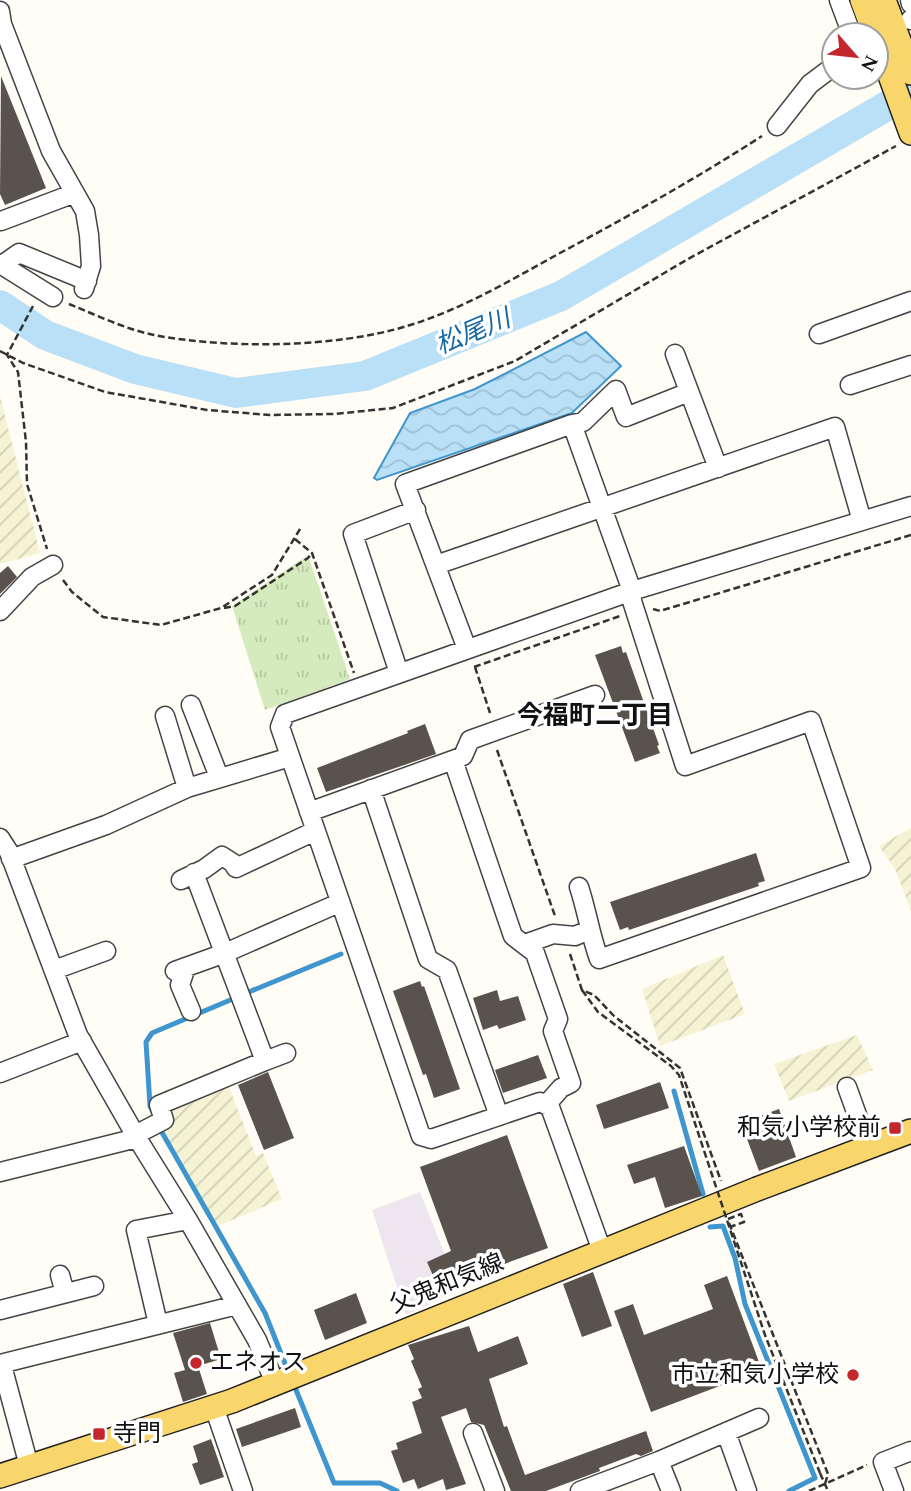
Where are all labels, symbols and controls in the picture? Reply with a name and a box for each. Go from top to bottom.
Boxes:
north arrow [820,21,890,91]
text: N [852,50,885,77]
water label: 松尾川 [429,298,519,365]
district label: 今福町二丁目 [517,696,673,736]
place label: 和気小学校前 [737,1110,881,1146]
marker: 和気小学校前 [887,1120,903,1136]
street label: 父鬼和気線 [385,1245,509,1323]
place label: エネオス [210,1345,306,1381]
marker: エネオス [188,1355,204,1371]
place label: 市立和気小学校 [671,1357,839,1393]
marker: 市立和気小学校 [845,1367,861,1383]
place label: 寺門 [113,1416,161,1452]
marker: 寺門 [91,1426,107,1442]

